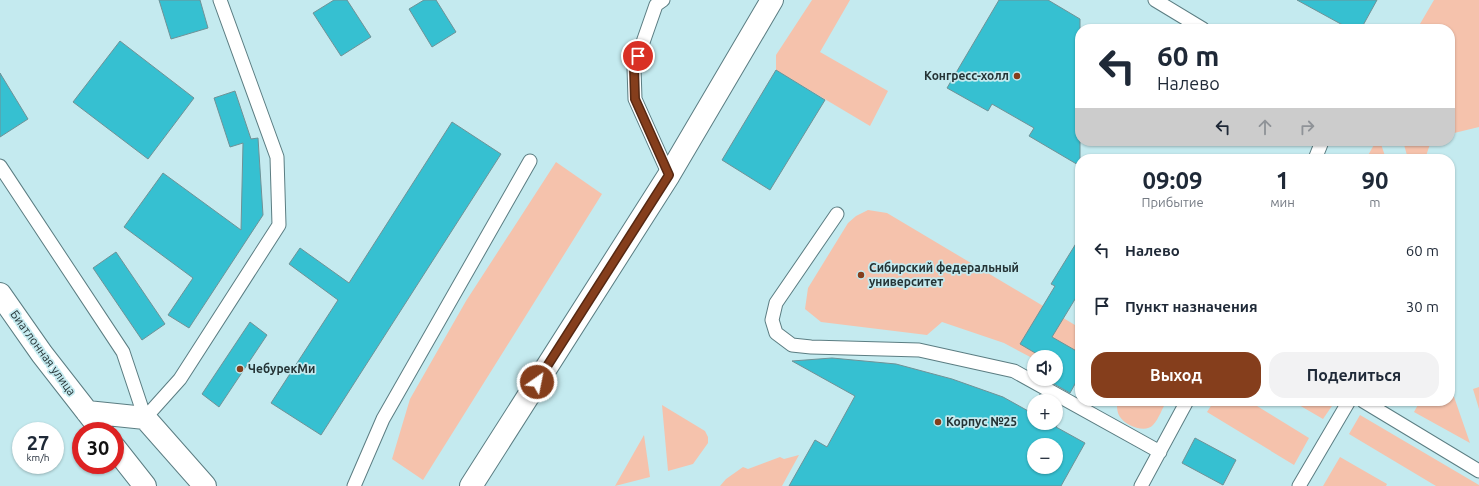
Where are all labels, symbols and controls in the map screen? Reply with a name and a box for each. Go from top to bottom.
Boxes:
pin [621,39,655,73]
icon: left [1091,40,1143,92]
text: 60 m [1157,40,1219,71]
icon: arrive [627,45,649,67]
place label: Конгресс-холл [924,69,1009,82]
marker: Конгресс-холл [1012,71,1022,81]
text: Налево [1157,73,1220,93]
icon: left [1212,116,1234,138]
icon: ahead [1254,116,1276,138]
icon: right [1296,116,1318,138]
text: 09:09 [1143,167,1203,194]
text: 1 [1276,167,1289,194]
text: 90 [1361,167,1388,194]
text: Прибытие [1141,195,1204,209]
text: мин [1270,195,1295,209]
text: m [1369,195,1381,209]
icon: left [1091,239,1113,261]
text: Налево [1125,242,1180,259]
text: 60 m [1406,242,1439,259]
place label: Сибирский федеральный университет [869,261,1019,288]
marker: Сибирский федеральный университет [856,270,866,280]
icon: arrive [1091,295,1113,317]
text: Пункт назначения [1125,298,1258,315]
text: 30 m [1406,298,1439,315]
street label: Биатлонная улица [8,308,79,398]
map controls [1027,350,1063,474]
button: sound [1027,350,1063,386]
button: Выход [1091,352,1261,398]
button: Поделиться [1269,352,1439,398]
position arrow [516,361,558,403]
place label: ЧебурекМи [248,362,315,375]
marker: ЧебурекМи [235,364,245,374]
button: + [1027,394,1063,430]
place label: Корпус №25 [946,415,1017,428]
marker: Корпус №25 [933,417,943,427]
speed limit sign: 30 [72,422,124,474]
text: 27 [27,431,49,454]
button: − [1027,438,1063,474]
text: km/h [26,452,50,463]

